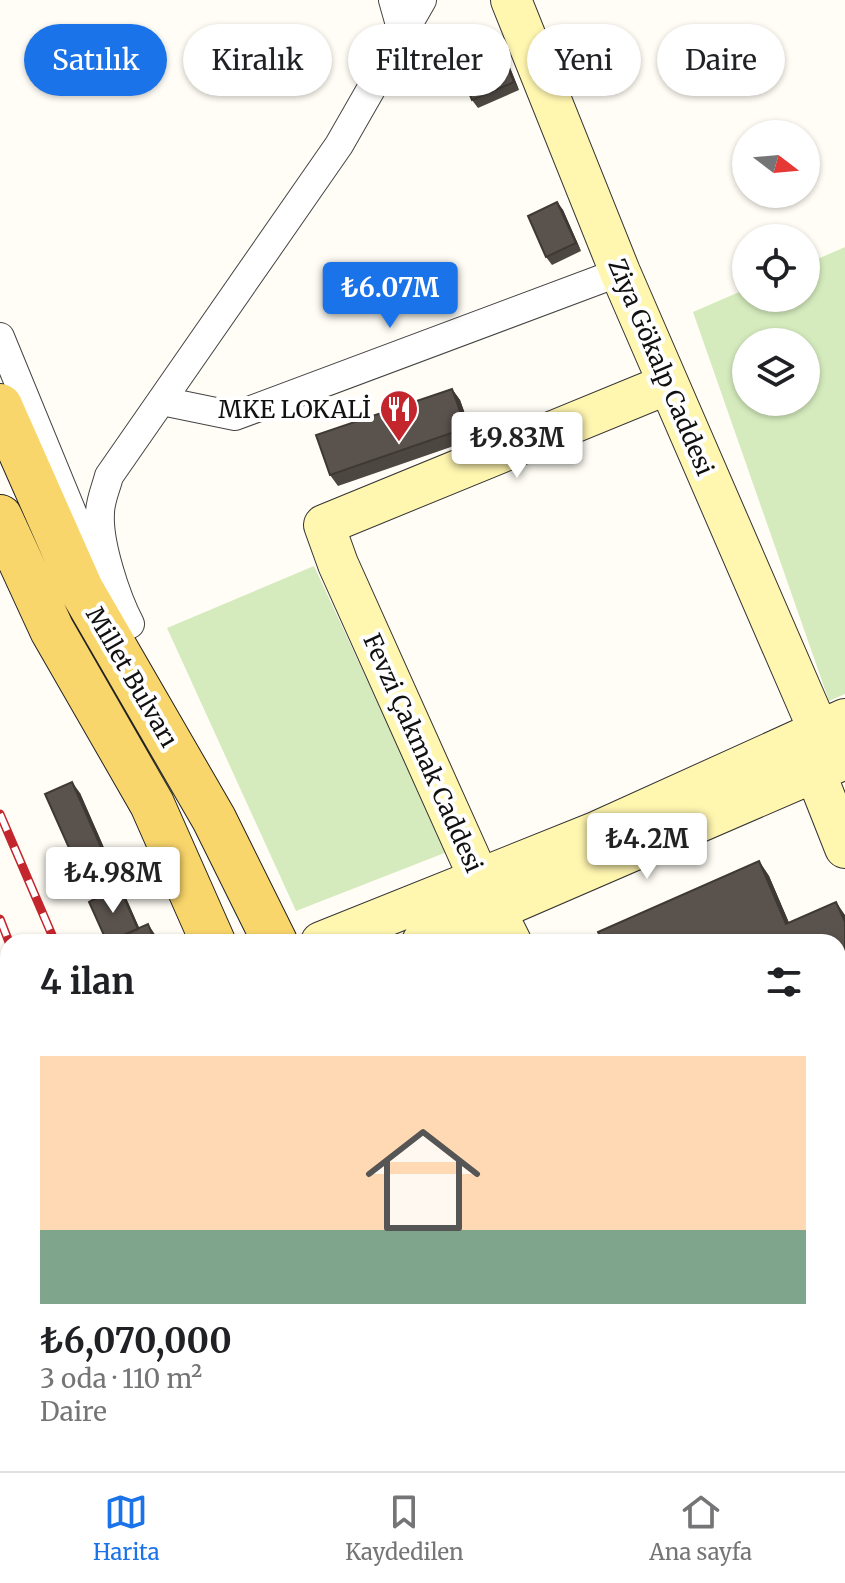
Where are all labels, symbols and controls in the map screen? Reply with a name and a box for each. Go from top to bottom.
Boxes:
chip: Satılık [24,24,167,96]
chip: Kiralık [183,24,332,96]
chip: Filtreler [348,24,511,96]
chip: Yeni [527,24,641,96]
chip: Daire [657,24,785,96]
north arrow [732,120,820,208]
map controls [732,120,820,416]
button: locate [732,224,820,312]
street label: Ziya Gökalp Caddesi [601,254,721,480]
pin: ₺6.07M [325,262,455,330]
text: ₺6.07M [341,271,439,304]
button: layers [732,328,820,416]
restaurant icon: MKE LOKALİ [378,388,420,443]
place label: MKE LOKALİ [218,394,371,425]
pin: ₺9.83M [452,412,582,480]
text: ₺9.83M [470,421,564,454]
street label: Millet Bulvarı [79,601,185,753]
street label: Fevzi Çakmak Caddesi [356,629,490,877]
pin: ₺4.2M [591,813,703,881]
text: ₺4.2M [605,822,689,855]
pin: ₺4.98M [48,847,178,915]
text: ₺4.98M [64,856,162,889]
icon: filters [762,960,806,1004]
text: 4 ilan [40,961,134,1003]
icon: home [351,1108,495,1252]
text: ₺6,070,000 [40,1320,232,1362]
text: 3 oda · 110 m² [40,1362,202,1395]
text: Daire [40,1395,107,1428]
tab: Harita [93,1490,159,1566]
tab: Kaydedilen [345,1490,464,1566]
tab: Ana sayfa [649,1490,752,1566]

